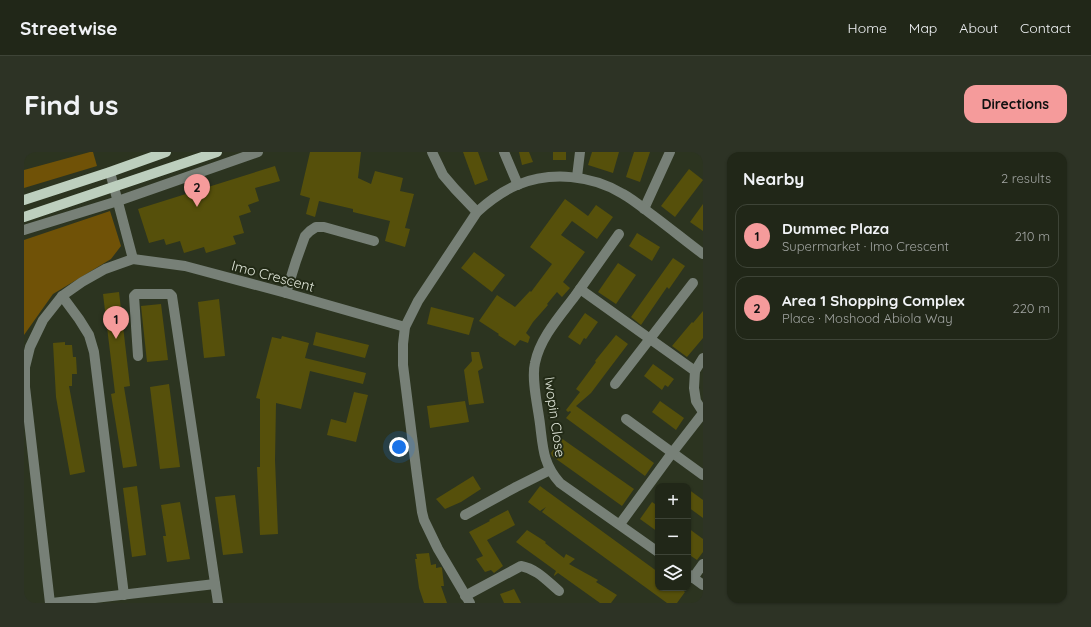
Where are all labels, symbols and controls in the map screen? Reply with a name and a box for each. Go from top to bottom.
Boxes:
text: Streetwise [20,16,117,40]
text: Home [848,19,887,37]
text: Map [909,19,937,37]
text: About [959,19,998,37]
text: Contact [1020,19,1071,37]
button: Directions [964,85,1067,123]
text: Find us [24,87,118,122]
text: Nearby [743,168,804,189]
text: 2 results [1001,170,1051,186]
pin: 2 [184,174,210,207]
text: Dummec Plaza [782,219,889,238]
text: 1 [754,228,760,244]
text: 210 m [1015,228,1050,244]
text: Supermarket · Imo Crescent [782,238,949,254]
street label: Imo Crescent [229,256,317,296]
text: Area 1 Shopping Complex [782,291,965,310]
text: 2 [753,300,761,316]
text: 220 m [1012,300,1050,316]
pin: 1 [103,306,129,339]
text: Place · Moshood Abiola Way [782,310,953,326]
street label: Iwopin Close [540,376,570,458]
your location [389,437,409,457]
map controls [655,483,691,591]
button: + [655,483,691,519]
button: − [655,519,691,555]
button: layers [655,555,691,591]

